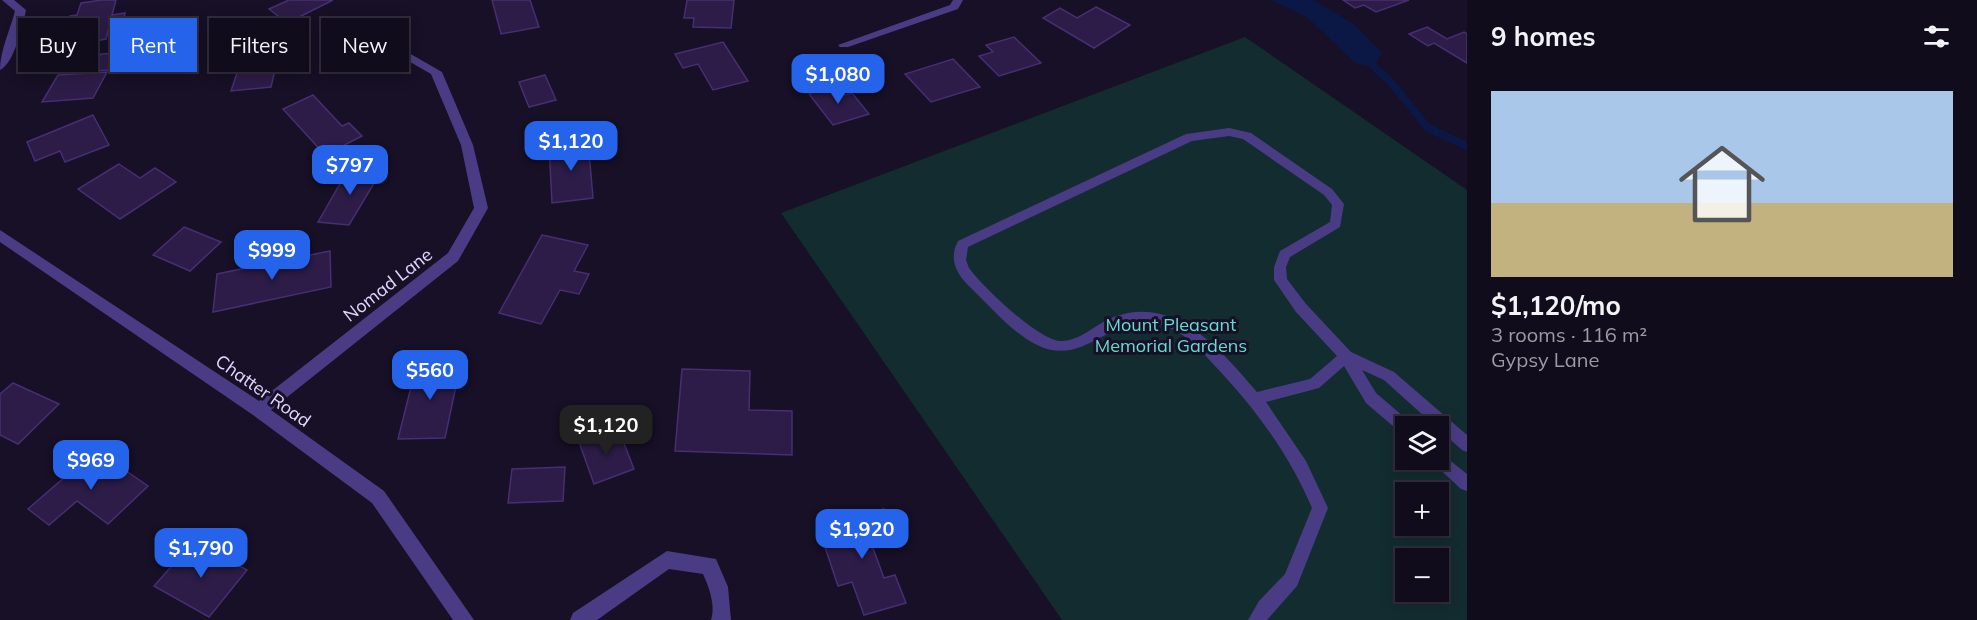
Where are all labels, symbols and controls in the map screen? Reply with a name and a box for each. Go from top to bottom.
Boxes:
chip: Buy [18,18,98,72]
chip: Rent [110,18,197,72]
chip: Filters [209,18,309,72]
chip: New [321,18,409,72]
text: 9 homes [1491,20,1595,53]
icon: filters [1920,20,1953,53]
pin: $1,080 [789,54,887,105]
text: $1,080 [806,61,870,86]
pin: $1,120 [522,121,620,172]
text: $1,120 [539,128,603,153]
icon: home [1668,130,1776,238]
pin: $797 [314,145,386,196]
text: $797 [326,152,374,177]
pin: $999 [236,230,308,281]
text: $999 [248,237,296,262]
street label: Nomad Lane [339,243,437,327]
text: $1,120/mo [1491,289,1621,322]
park label: Mount Pleasant Memorial Gardens [1095,313,1247,357]
text: 3 rooms · 116 m² [1491,322,1647,347]
text: Gypsy Lane [1491,347,1599,372]
street label: Chatter Road [211,349,315,432]
pin: $560 [394,350,466,401]
text: $560 [406,357,454,382]
pin: $1,120 [557,405,655,456]
text: $1,120 [574,412,638,437]
map controls [1395,416,1449,602]
button: layers [1395,416,1449,470]
pin: $969 [55,440,127,491]
text: $969 [67,447,115,472]
button: + [1395,482,1449,536]
pin: $1,920 [813,509,911,560]
text: $1,920 [830,516,894,541]
pin: $1,790 [152,528,250,579]
text: $1,790 [169,535,233,560]
button: − [1395,548,1449,602]

